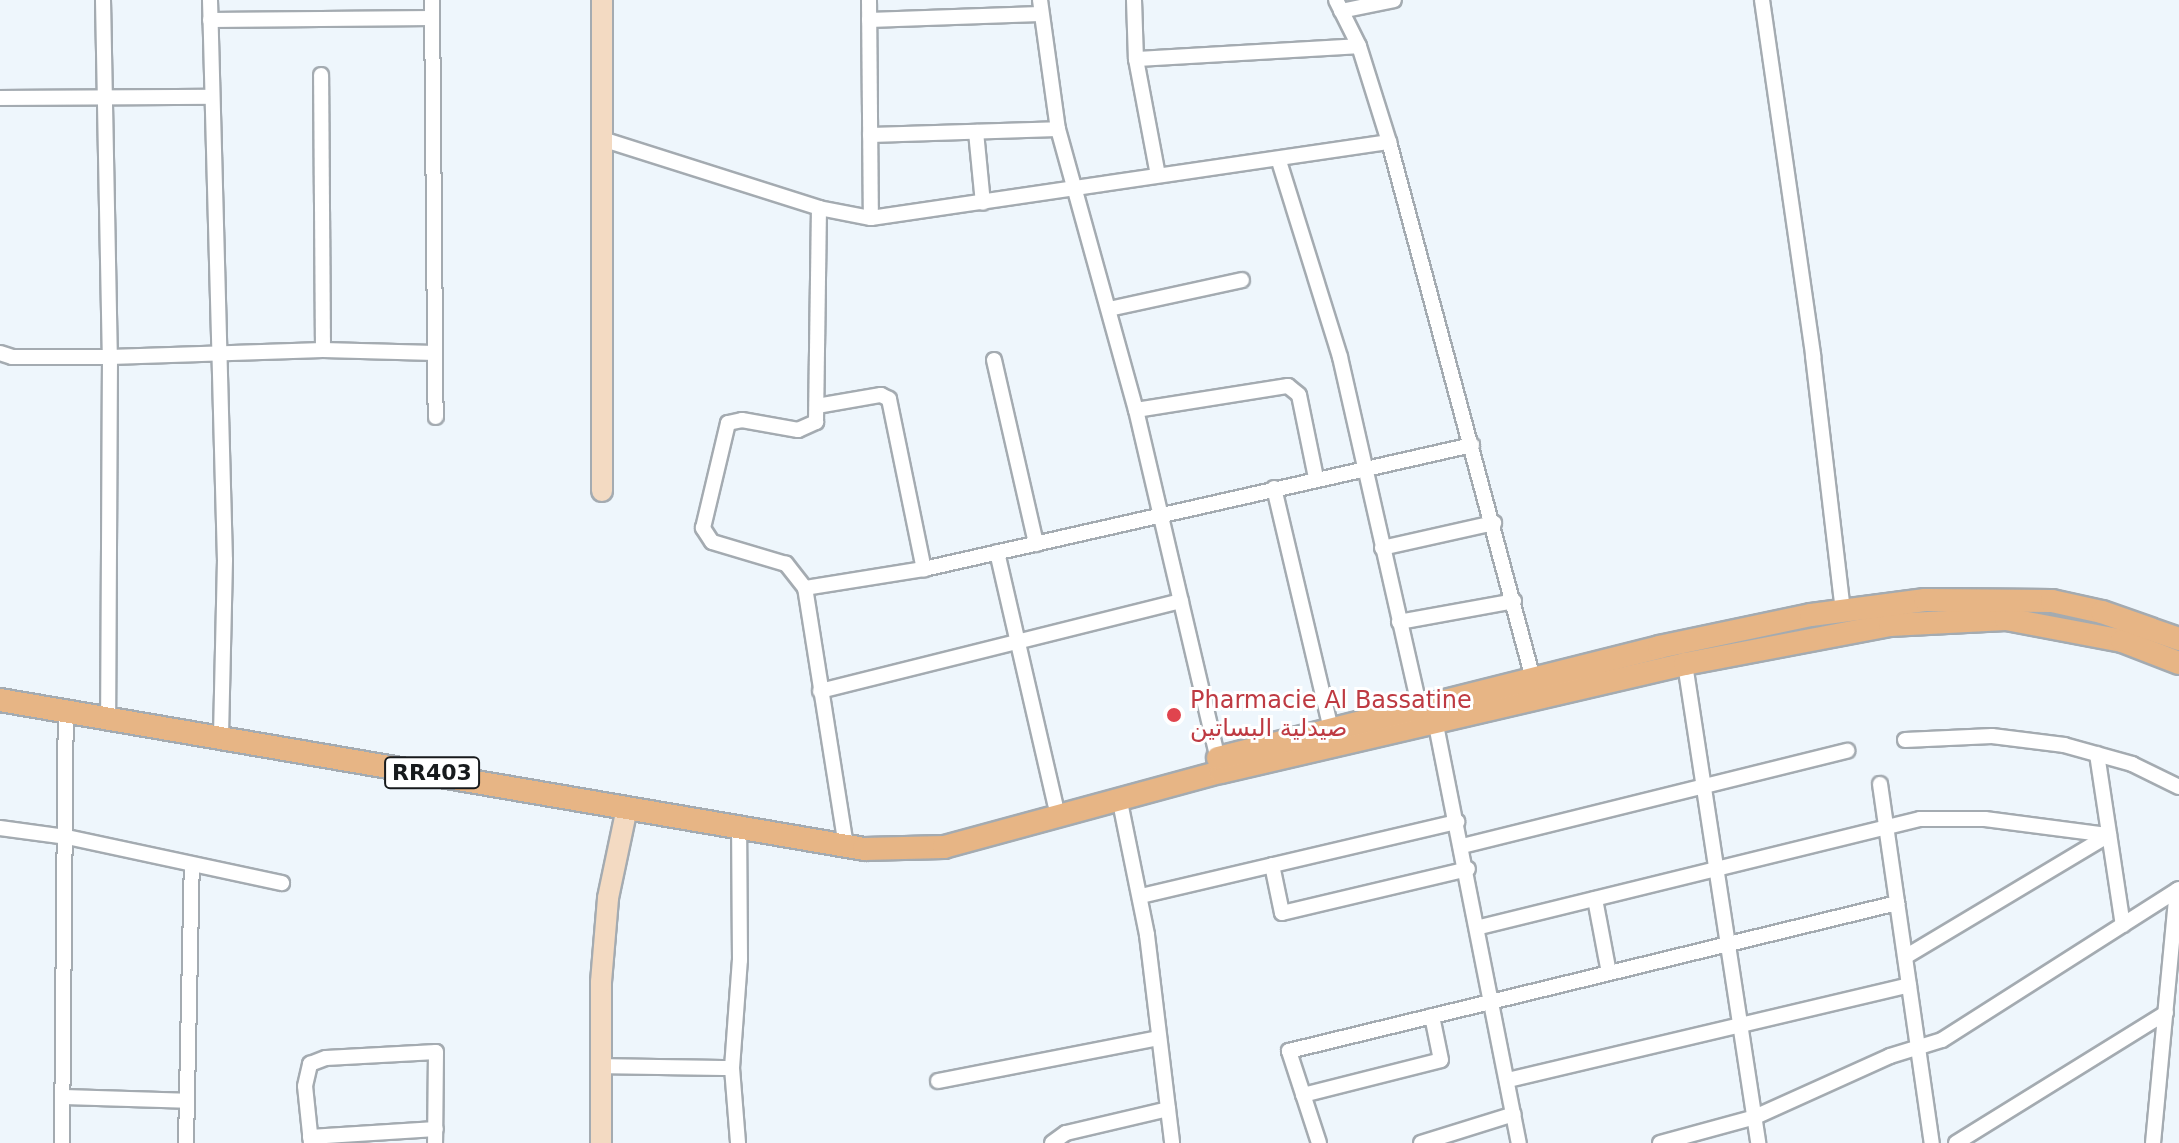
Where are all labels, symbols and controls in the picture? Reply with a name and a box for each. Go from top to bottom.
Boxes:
place label: Pharmacie Al Bassatine صيدلية البساتين [1190,687,1472,743]
marker: Pharmacie Al Bassatine صيدلية البساتين [1165,706,1183,724]
road number: RR403 [384,755,480,791]

